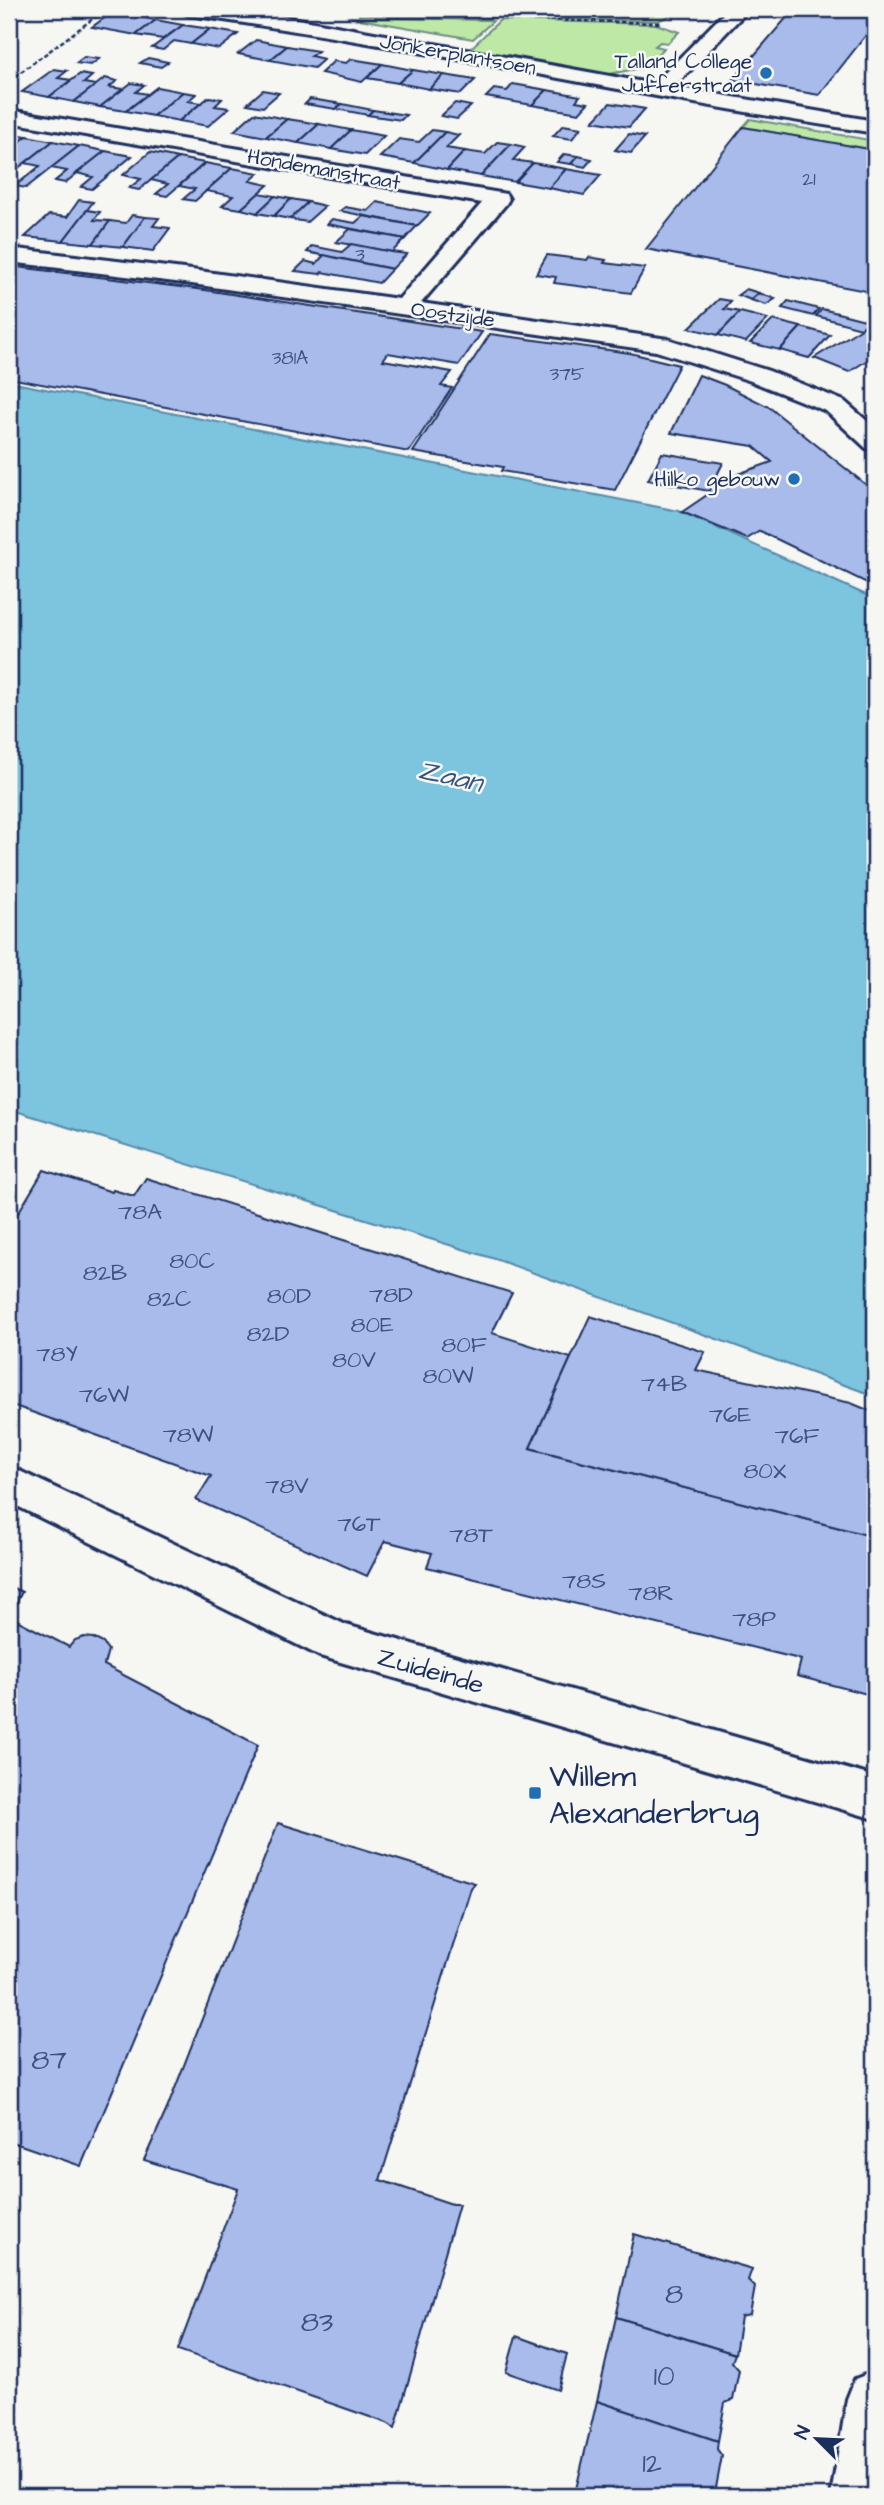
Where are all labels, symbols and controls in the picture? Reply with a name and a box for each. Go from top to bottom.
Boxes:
street label: Jonkerplantsoen [377,26,538,83]
place label: Talland College Jufferstraat [614,47,752,100]
marker: Talland College Jufferstraat [758,65,774,81]
street label: Hondemanstraat [245,142,403,197]
house number: 21 [802,166,816,193]
house number: 3 [355,242,365,269]
street label: Oostzijde [409,294,497,335]
house number: 381A [272,345,308,372]
house number: 375 [550,361,585,388]
place label: Hilko gebouw [654,465,780,496]
marker: Hilko gebouw [786,471,802,487]
water label: Zaan [415,750,488,803]
house number: 78A [118,1196,162,1228]
house number: 80C [169,1245,215,1277]
house number: 82B [83,1257,127,1289]
house number: 78D [369,1279,413,1311]
house number: 80D [267,1280,311,1312]
house number: 82C [147,1283,191,1315]
house number: 80E [350,1309,394,1341]
house number: 82D [247,1318,290,1350]
house number: 80F [441,1329,487,1361]
house number: 78Y [36,1338,78,1370]
house number: 80V [332,1344,377,1376]
house number: 80W [422,1360,474,1392]
house number: 74B [641,1368,687,1400]
house number: 76W [79,1379,129,1411]
house number: 76E [709,1399,751,1431]
house number: 78W [163,1419,214,1451]
house number: 76F [775,1420,819,1452]
house number: 80X [743,1455,787,1487]
house number: 78V [265,1470,309,1502]
house number: 76T [338,1508,381,1540]
house number: 78T [449,1519,493,1551]
house number: 78S [562,1565,606,1597]
house number: 78R [628,1577,674,1609]
house number: 78P [732,1603,776,1635]
street label: Zuideinde [373,1639,488,1703]
place label: Willem Alexanderbrug [549,1754,759,1836]
marker: Willem Alexanderbrug [527,1785,543,1801]
house number: 87 [31,2041,67,2080]
house number: 8 [665,2275,683,2314]
house number: 83 [301,2303,333,2342]
house number: 10 [653,2357,675,2396]
north arrow [782,2404,852,2474]
text: N [788,2422,818,2444]
house number: 12 [642,2444,662,2483]

